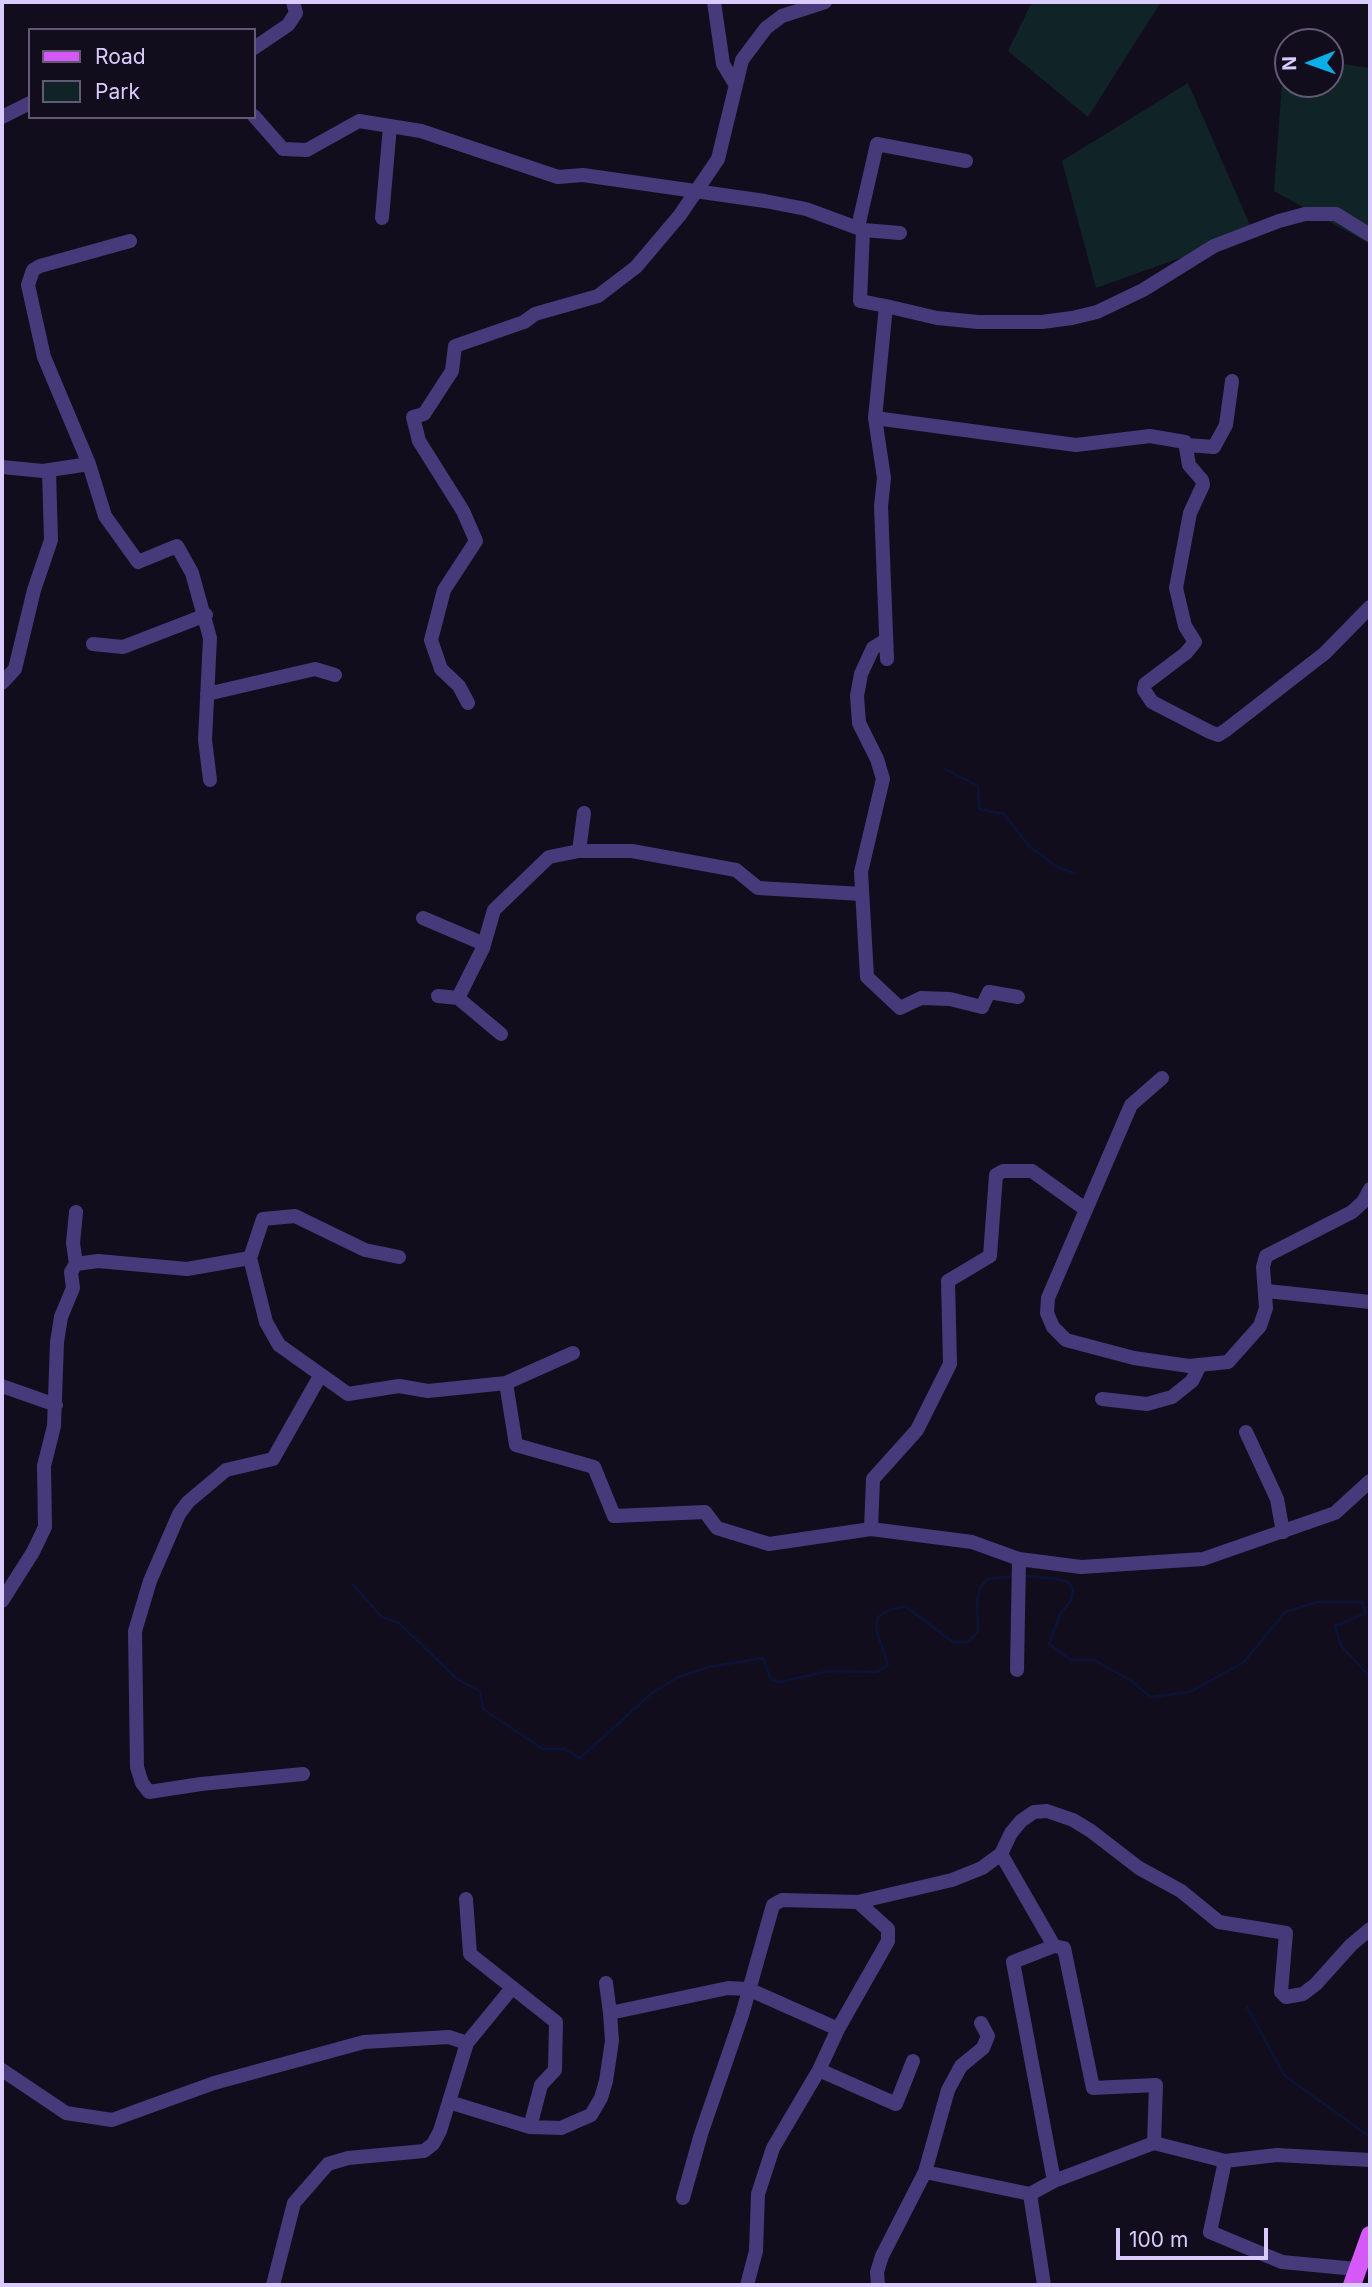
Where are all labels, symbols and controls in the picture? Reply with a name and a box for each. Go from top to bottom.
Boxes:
legend [28,28,256,119]
north arrow [1274,28,1344,98]
text: Road [95,44,146,69]
text: N [1278,56,1301,71]
text: Park [95,79,140,104]
scale bar [1120,2214,1272,2258]
text: 100 m [1129,2227,1188,2252]

